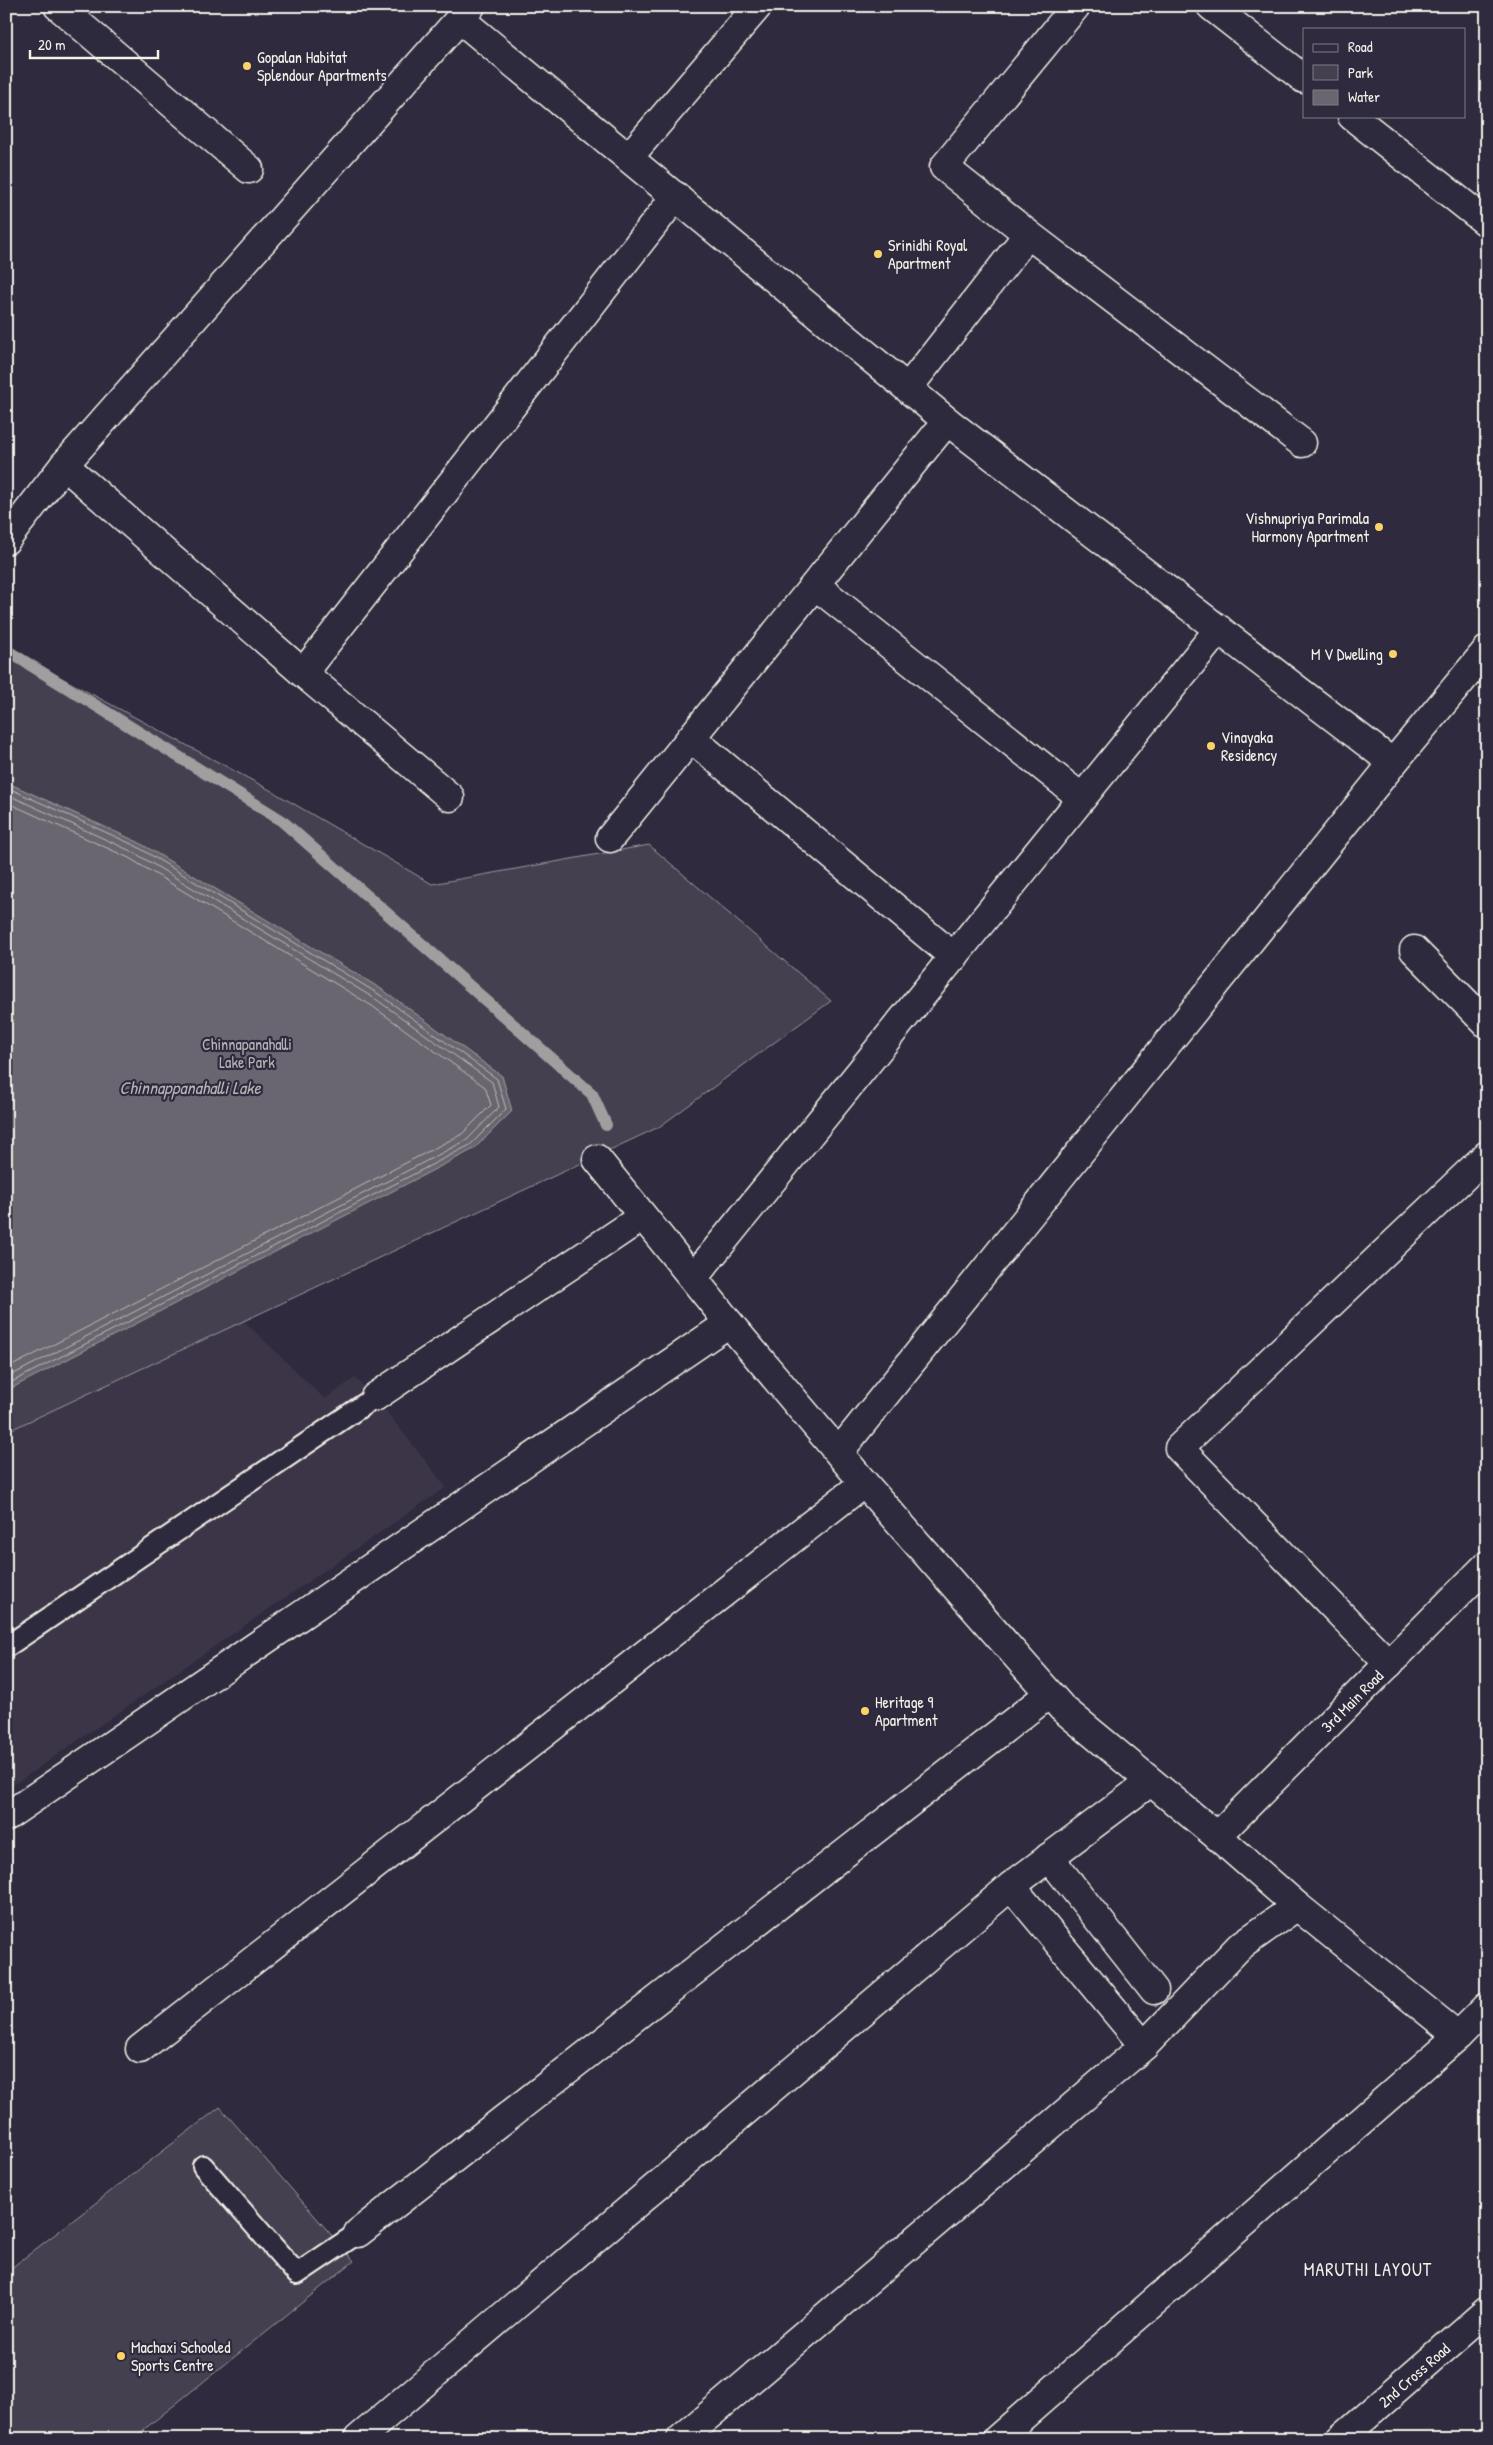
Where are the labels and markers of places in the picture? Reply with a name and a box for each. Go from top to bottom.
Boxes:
place label: Gopalan Habitat Splendour Apartments [257,46,387,86]
marker: Gopalan Habitat Splendour Apartments [241,60,253,72]
place label: Srinidhi Royal Apartment [888,234,968,274]
marker: Srinidhi Royal Apartment [872,248,884,260]
place label: Vishnupriya Parimala Harmony Apartment [1245,507,1369,547]
marker: Vishnupriya Parimala Harmony Apartment [1373,521,1385,533]
place label: M V Dwelling [1311,643,1383,665]
marker: M V Dwelling [1387,648,1399,660]
place label: Vinayaka Residency [1221,726,1277,766]
marker: Vinayaka Residency [1205,740,1217,752]
place label: Heritage 9 Apartment [875,1691,938,1731]
marker: Heritage 9 Apartment [859,1705,871,1717]
place label: Machaxi Schooled Sports Centre [131,2336,230,2376]
marker: Machaxi Schooled Sports Centre [115,2350,127,2362]

